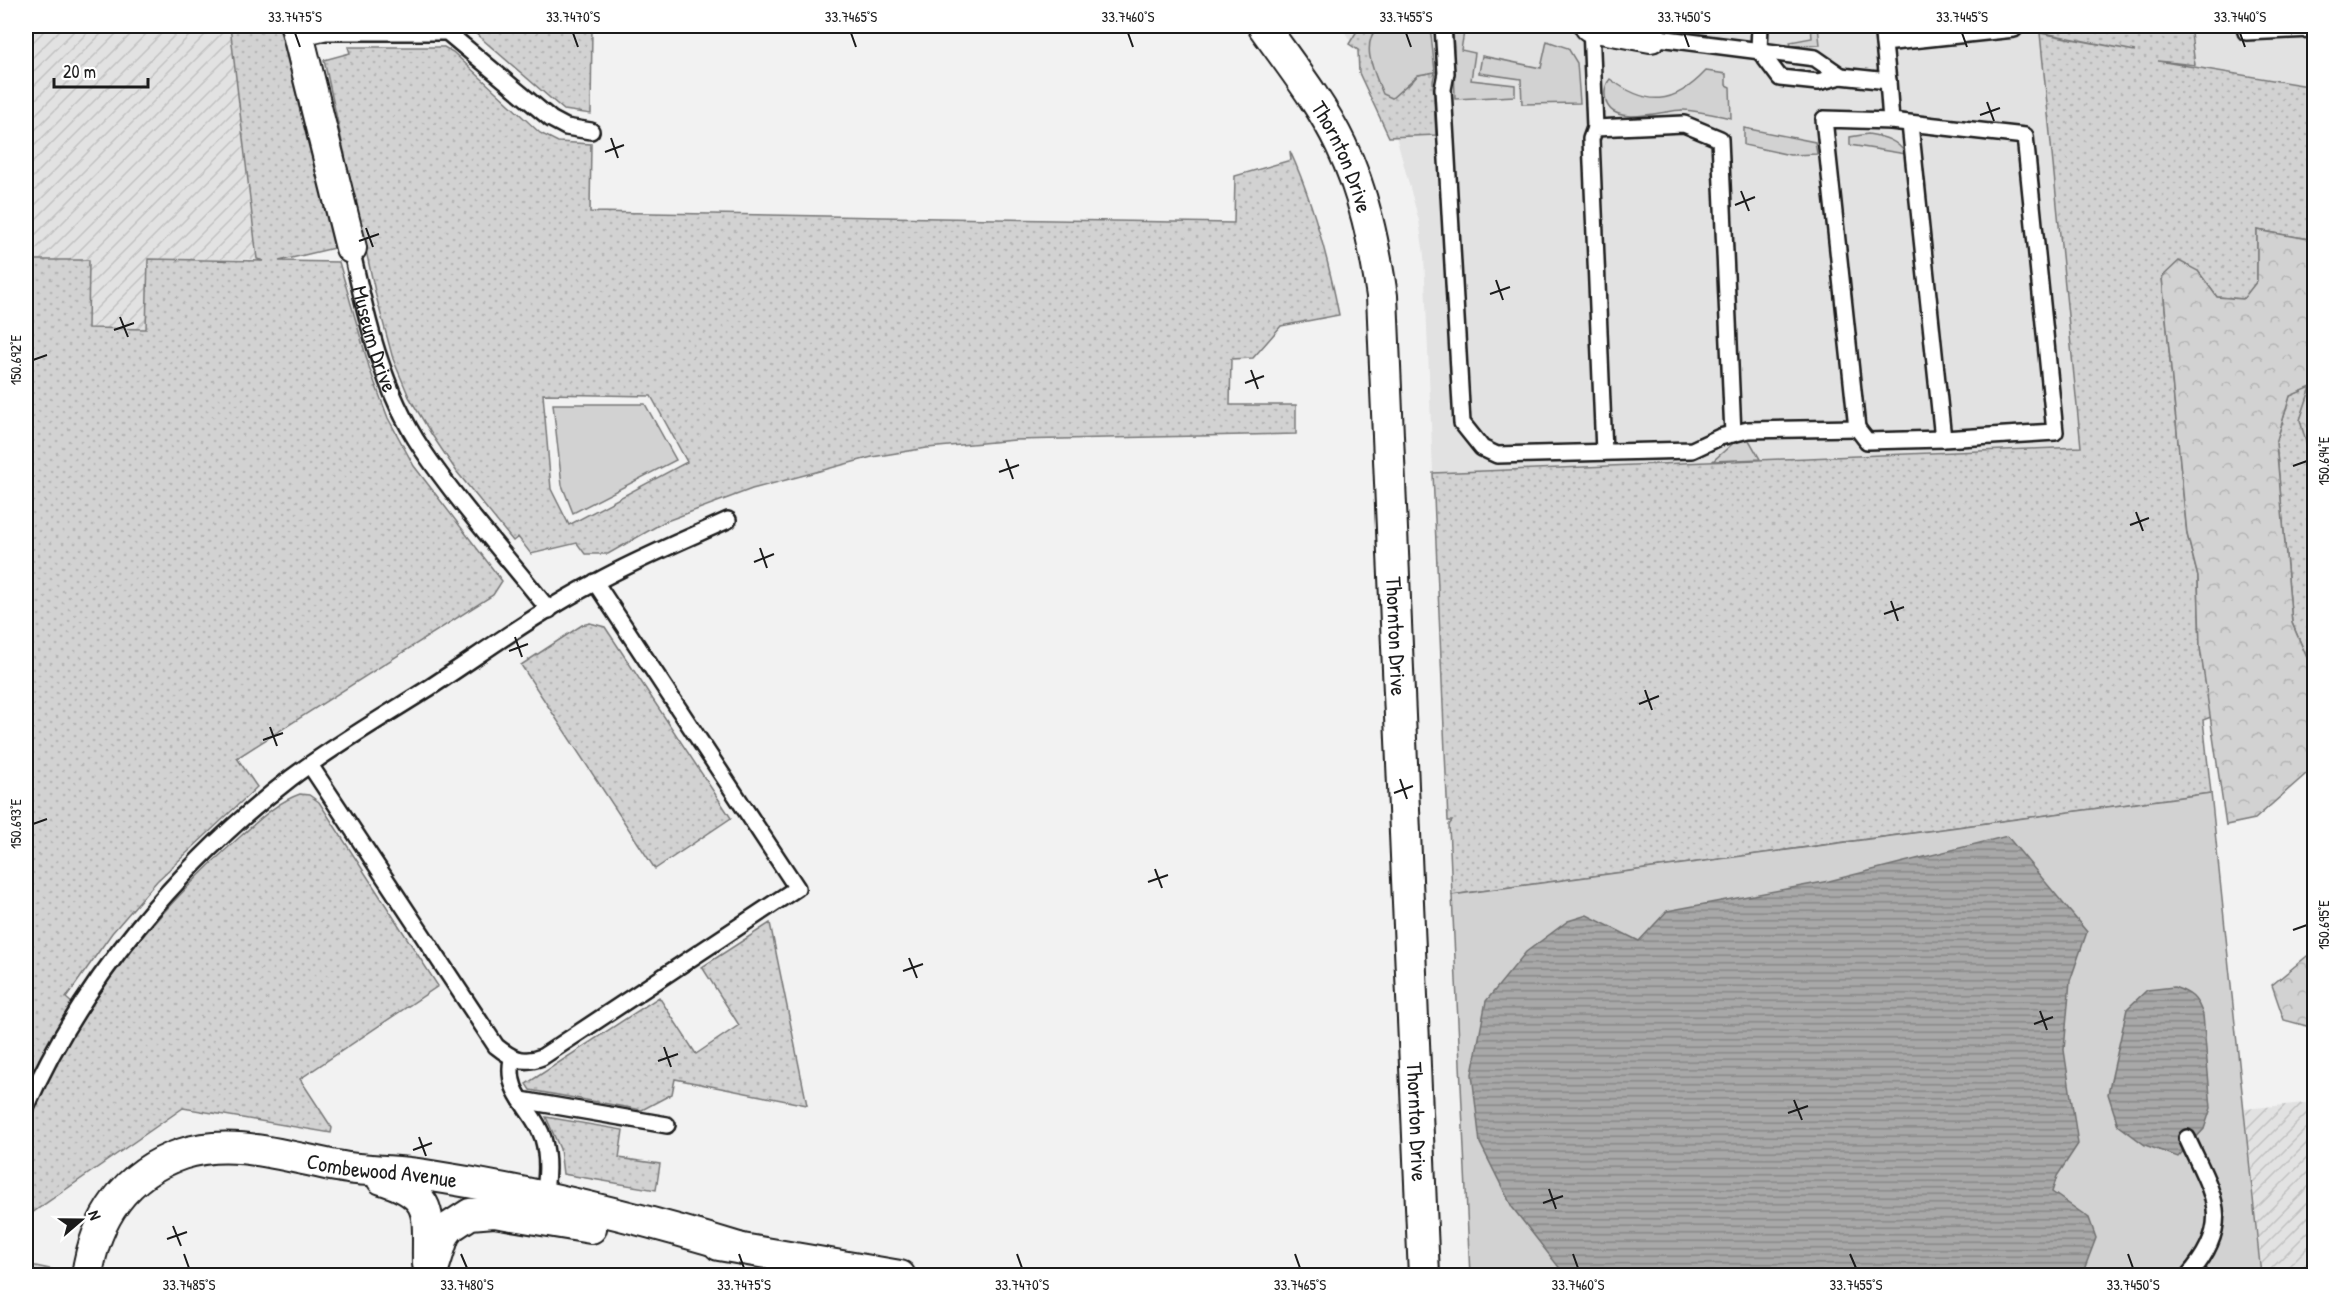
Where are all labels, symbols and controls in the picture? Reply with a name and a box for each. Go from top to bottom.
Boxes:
text: 33.7475°S [268,6,322,27]
text: 33.7470°S [546,6,600,27]
text: 33.7465°S [825,6,877,27]
text: 33.7460°S [1102,6,1154,27]
text: 33.7455°S [1380,6,1432,27]
text: 33.7450°S [1657,6,1711,27]
text: 33.7445°S [1936,6,1988,27]
text: 33.7440°S [2214,6,2266,27]
scale bar [54,51,148,89]
text: 20 m [63,59,96,84]
street label: Thornton Drive [1305,95,1380,216]
street label: Museum Drive [345,283,405,397]
text: 150.692°E [5,334,26,385]
text: 150.694°E [2313,436,2334,485]
street label: Thornton Drive [1379,576,1414,697]
text: 150.693°E [5,799,26,849]
text: 150.695°E [2313,900,2334,950]
street label: Thornton Drive [1400,1061,1435,1182]
street label: Combewood Avenue [304,1145,460,1195]
north arrow [51,1190,111,1250]
text: N [83,1207,107,1223]
text: 33.7485°S [163,1274,216,1295]
text: 33.7480°S [440,1274,494,1295]
text: 33.7475°S [717,1274,771,1295]
text: 33.7470°S [995,1274,1049,1295]
text: 33.7465°S [1274,1274,1326,1295]
text: 33.7460°S [1552,1274,1604,1295]
text: 33.7455°S [1830,1274,1882,1295]
text: 33.7450°S [2106,1274,2160,1295]

